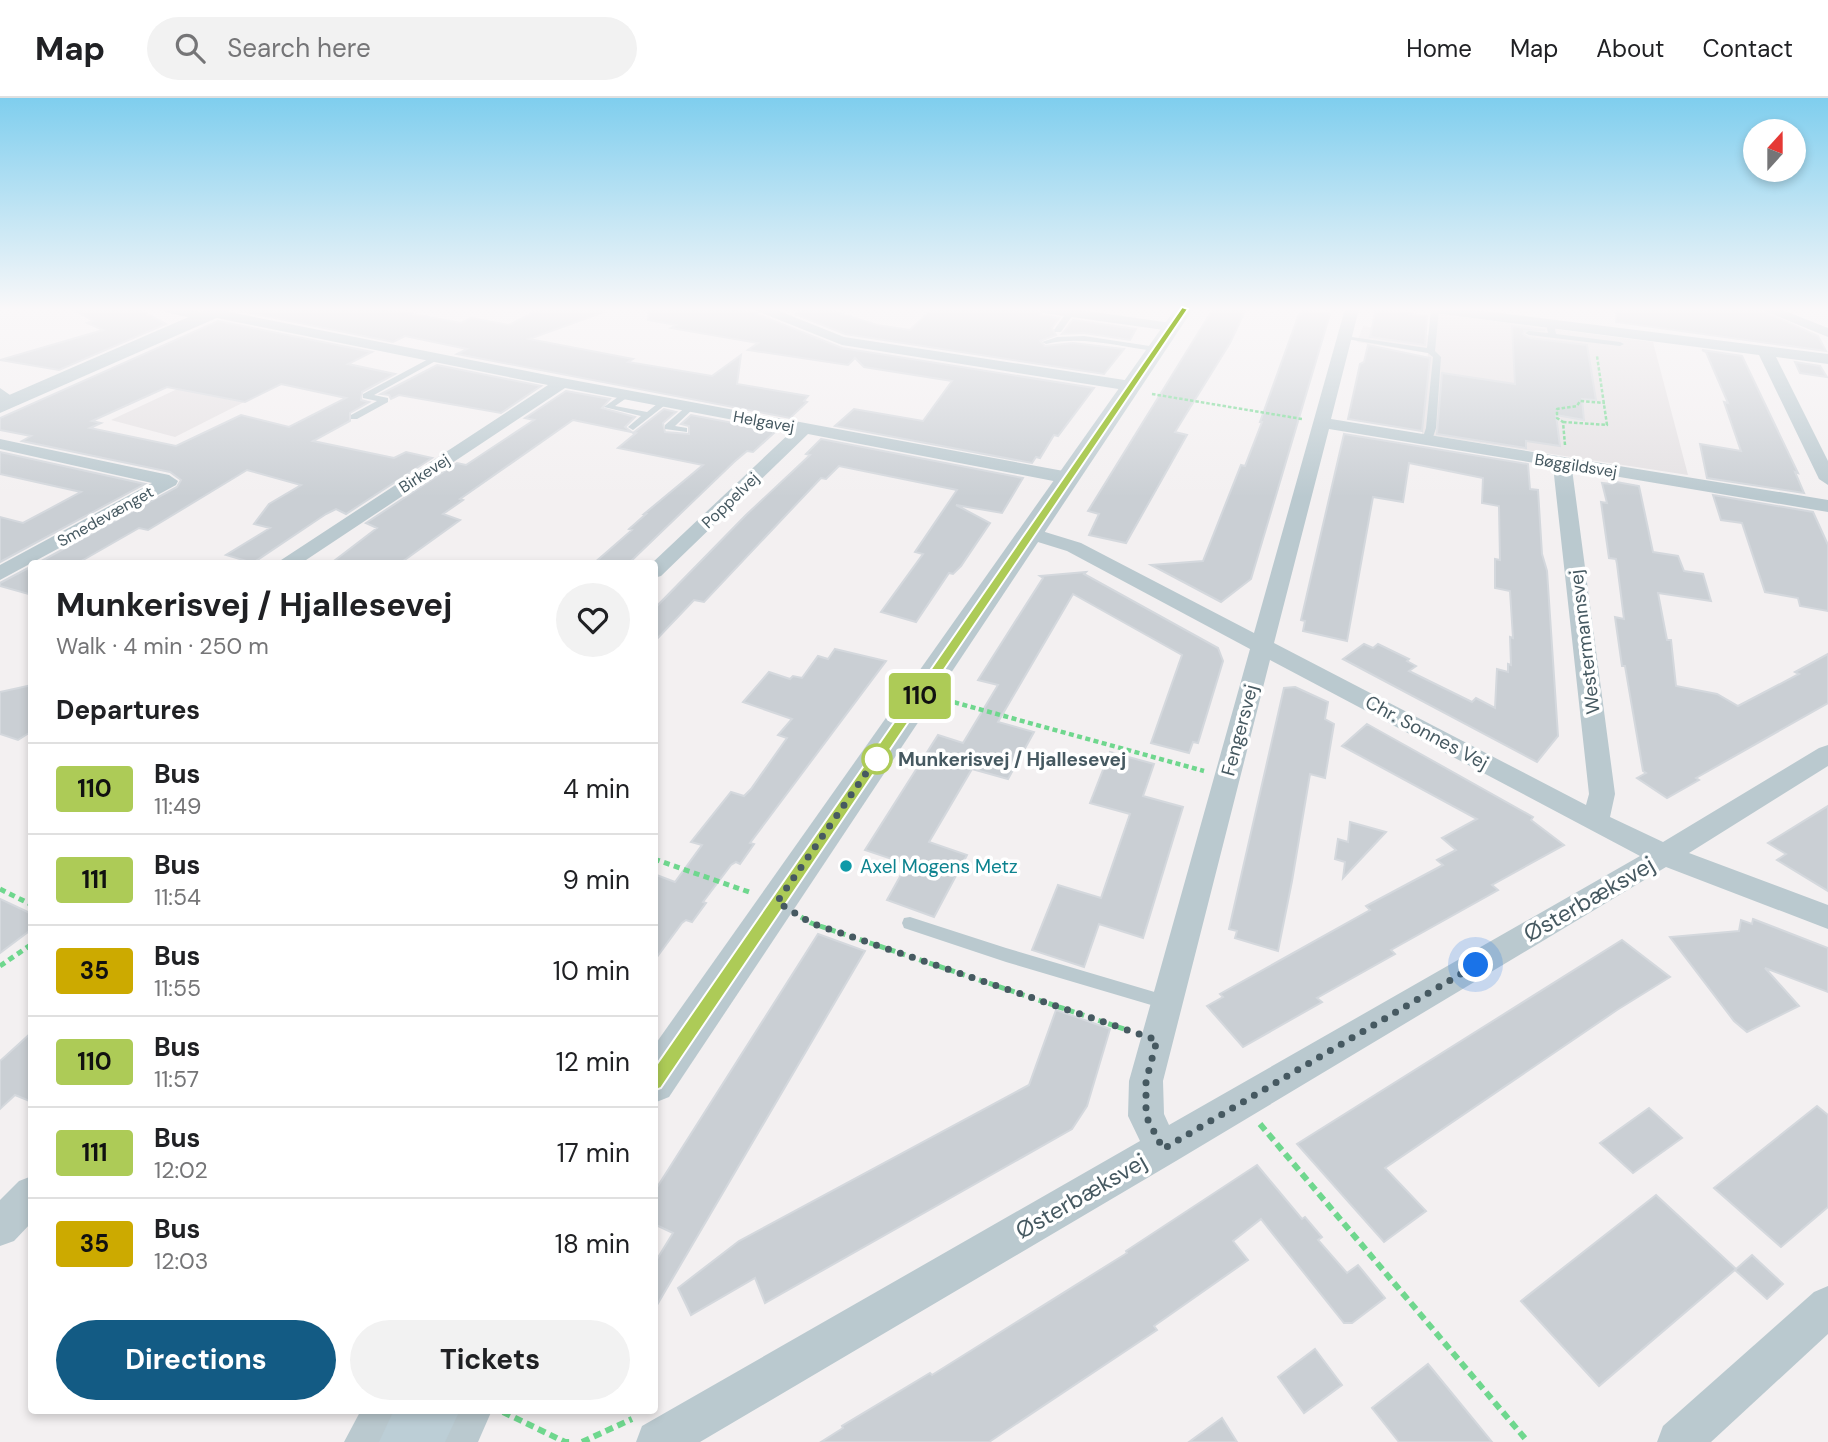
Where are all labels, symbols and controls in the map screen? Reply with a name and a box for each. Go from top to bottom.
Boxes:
search box [147,17,637,80]
text: Map [35,27,105,70]
icon: search [171,29,209,67]
text: Search here [227,31,371,65]
text: Home [1406,33,1472,64]
text: Map [1510,33,1558,64]
text: About [1596,33,1665,64]
text: Contact [1703,33,1793,64]
north arrow [1743,119,1806,182]
map controls [1743,119,1806,182]
street label: Helgavej [732,406,796,437]
street label: Birkevej [395,449,454,498]
street label: Bøggildsvej [1533,449,1619,482]
street label: Poppelvej [697,468,764,533]
street label: Smedevænget [53,481,157,552]
street label: Westermannsvej [1563,568,1606,716]
text: Munkerisvej / Hjallesevej [56,583,452,626]
button: heart [556,583,630,657]
text: Walk · 4 min · 250 m [56,631,269,661]
line badge: 110 [880,673,960,719]
text: 110 [903,680,937,711]
street label: Fengersvej [1215,682,1264,779]
street label: Chr. Sonnes Vej [1361,689,1493,775]
text: Departures [56,693,200,727]
marker: Munkerisvej / Hjallesevej [862,744,892,774]
place label: Munkerisvej / Hjallesevej [898,747,1126,772]
text: Bus [154,757,200,791]
text: 4 min [563,772,630,806]
text: 110 [77,773,112,804]
text: 11:49 [154,791,201,821]
text: Bus [154,848,200,882]
street label: Østerbæksvej [1518,849,1660,949]
place label: Axel Mogens Metz [860,854,1018,879]
marker: Axel Mogens Metz [838,858,854,874]
text: 9 min [562,863,630,897]
text: 111 [81,864,108,895]
text: 11:54 [154,882,201,912]
text: Bus [154,939,200,973]
your location [1458,947,1493,982]
text: 10 min [553,954,630,988]
text: 35 [80,955,109,986]
text: 11:55 [154,973,201,1003]
text: Bus [154,1030,200,1064]
text: 12 min [556,1045,630,1079]
text: 110 [77,1046,112,1077]
text: 11:57 [154,1064,199,1094]
text: Bus [154,1121,200,1155]
text: 17 min [557,1136,630,1170]
text: 111 [81,1137,108,1168]
street label: Østerbæksvej [1010,1146,1152,1246]
text: 12:02 [154,1155,208,1185]
text: Bus [154,1212,200,1246]
text: 18 min [555,1227,630,1261]
text: 35 [80,1228,109,1259]
text: 12:03 [154,1246,208,1276]
button: Directions [56,1320,336,1400]
button: Tickets [350,1320,630,1400]

